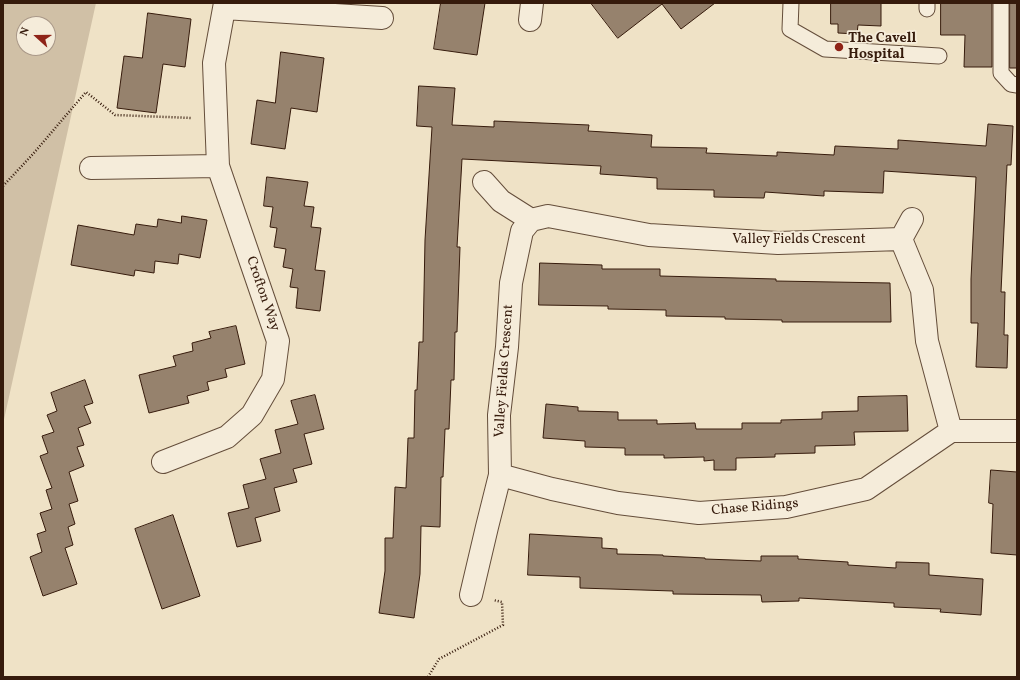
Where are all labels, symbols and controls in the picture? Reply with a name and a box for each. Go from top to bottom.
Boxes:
north arrow [16,16,56,56]
text: N [17,25,34,38]
place label: The Cavell Hospital [848,31,916,64]
marker: The Cavell Hospital [833,41,845,53]
street label: Valley Fields Crescent [732,232,866,248]
street label: Crofton Way [241,255,283,333]
street label: Valley Fields Crescent [492,304,518,438]
street label: Chase Ridings [711,496,799,520]

